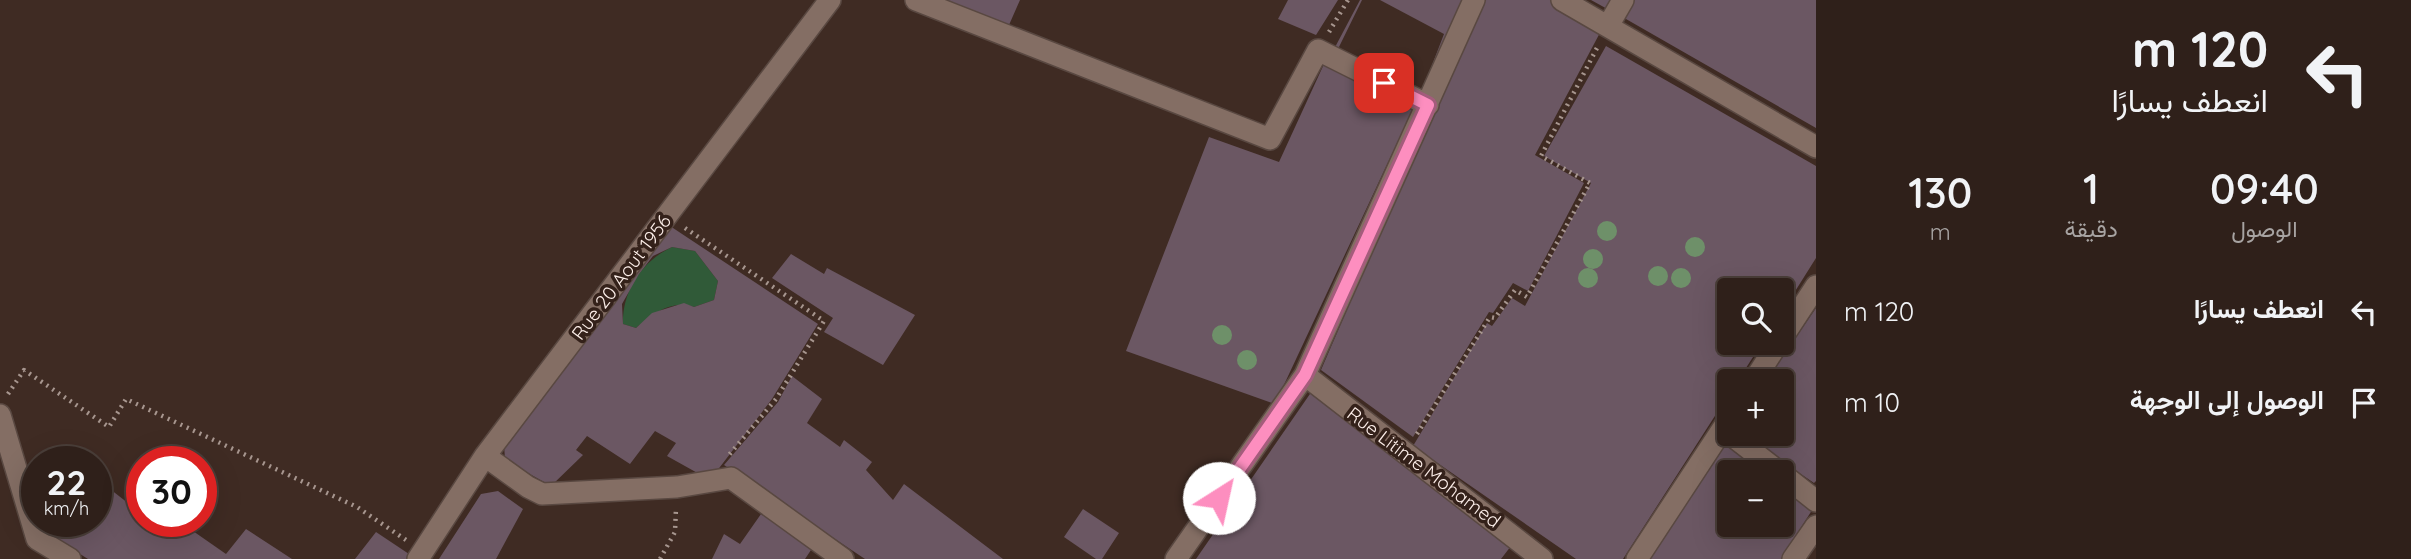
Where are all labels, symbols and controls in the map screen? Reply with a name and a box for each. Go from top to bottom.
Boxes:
text: 120 m [2132,18,2268,79]
icon: left [2292,28,2383,119]
pin [1354,53,1414,113]
icon: arrive [1365,64,1403,102]
text: انعطف يسارًا [2112,80,2268,120]
text: 1 [2083,162,2099,215]
text: 09:40 [2210,162,2319,215]
text: 130 [1908,166,1972,219]
street label: Rue 20 Aout 1956 [566,210,676,344]
text: دقيقة [2064,214,2118,243]
text: الوصول [2231,214,2298,243]
text: m [1930,217,1951,246]
map controls [1717,278,1794,537]
button: search [1717,278,1794,355]
text: انعطف يسارًا [2194,292,2324,325]
icon: left [2345,293,2383,331]
text: 120 m [1844,295,1914,328]
button: + [1717,369,1794,446]
text: الوصول إلى الوجهة [2130,383,2324,416]
icon: arrive [2345,384,2383,422]
text: 10 m [1844,386,1900,419]
street label: Rue Litime Mohamed [1342,401,1506,533]
speed limit sign: 30 [126,446,217,537]
text: 22 [47,460,86,504]
button: − [1717,460,1794,537]
position arrow [1182,461,1256,535]
text: km/h [44,497,89,520]

